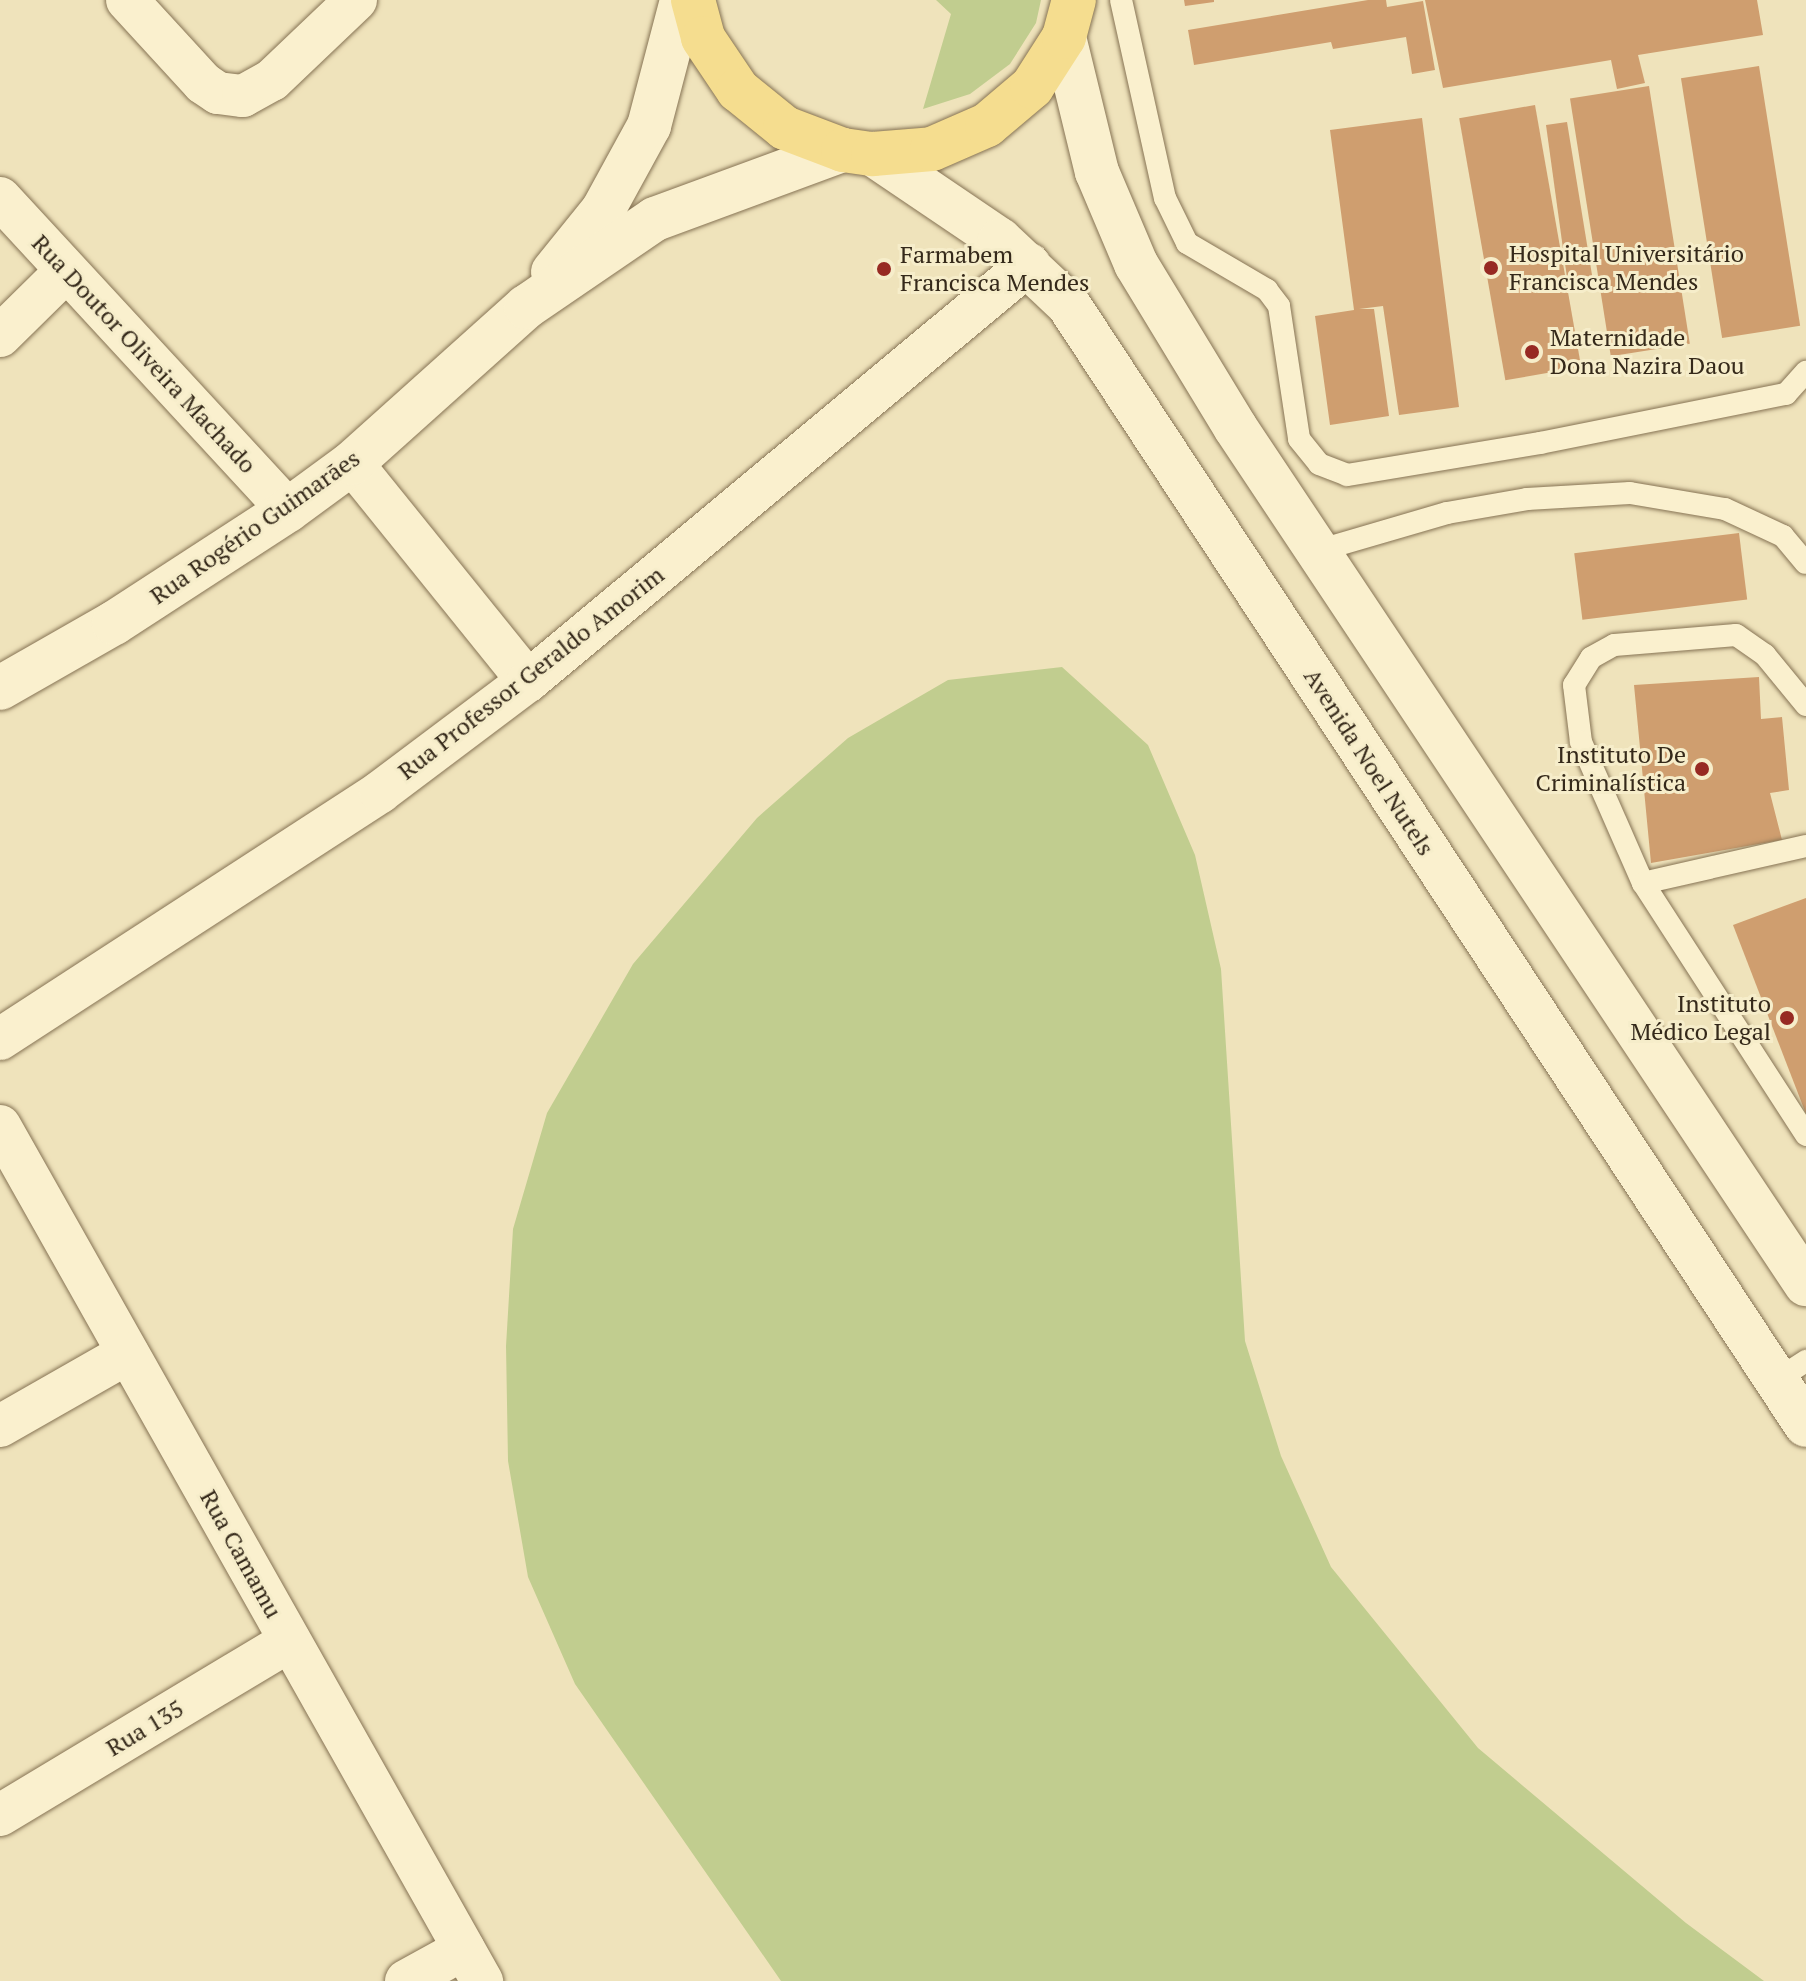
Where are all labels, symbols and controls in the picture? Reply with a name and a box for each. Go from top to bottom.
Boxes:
street label: Rua Doutor Oliveira Machado [26,229,262,479]
place label: Hospital Universitário Francisca Mendes [1509,240,1744,296]
place label: Farmabem Francisca Mendes [900,241,1090,297]
marker: Hospital Universitário Francisca Mendes [1480,257,1502,279]
marker: Farmabem Francisca Mendes [875,260,893,278]
place label: Maternidade Dona Nazira Daou [1550,324,1744,380]
marker: Maternidade Dona Nazira Daou [1521,341,1543,363]
street label: Rua Rogério Guimarães [145,444,365,610]
street label: Rua Professor Geraldo Amorim [392,560,670,786]
street label: Avenida Noel Nutels [1298,663,1440,861]
place label: Instituto De Criminalística [1536,741,1686,797]
marker: Instituto De Criminalística [1693,760,1711,778]
place label: Instituto Médico Legal [1631,990,1771,1046]
marker: Instituto Médico Legal [1778,1009,1796,1027]
street label: Rua Camamu [194,1485,288,1623]
street label: Rua 135 [101,1694,189,1762]

